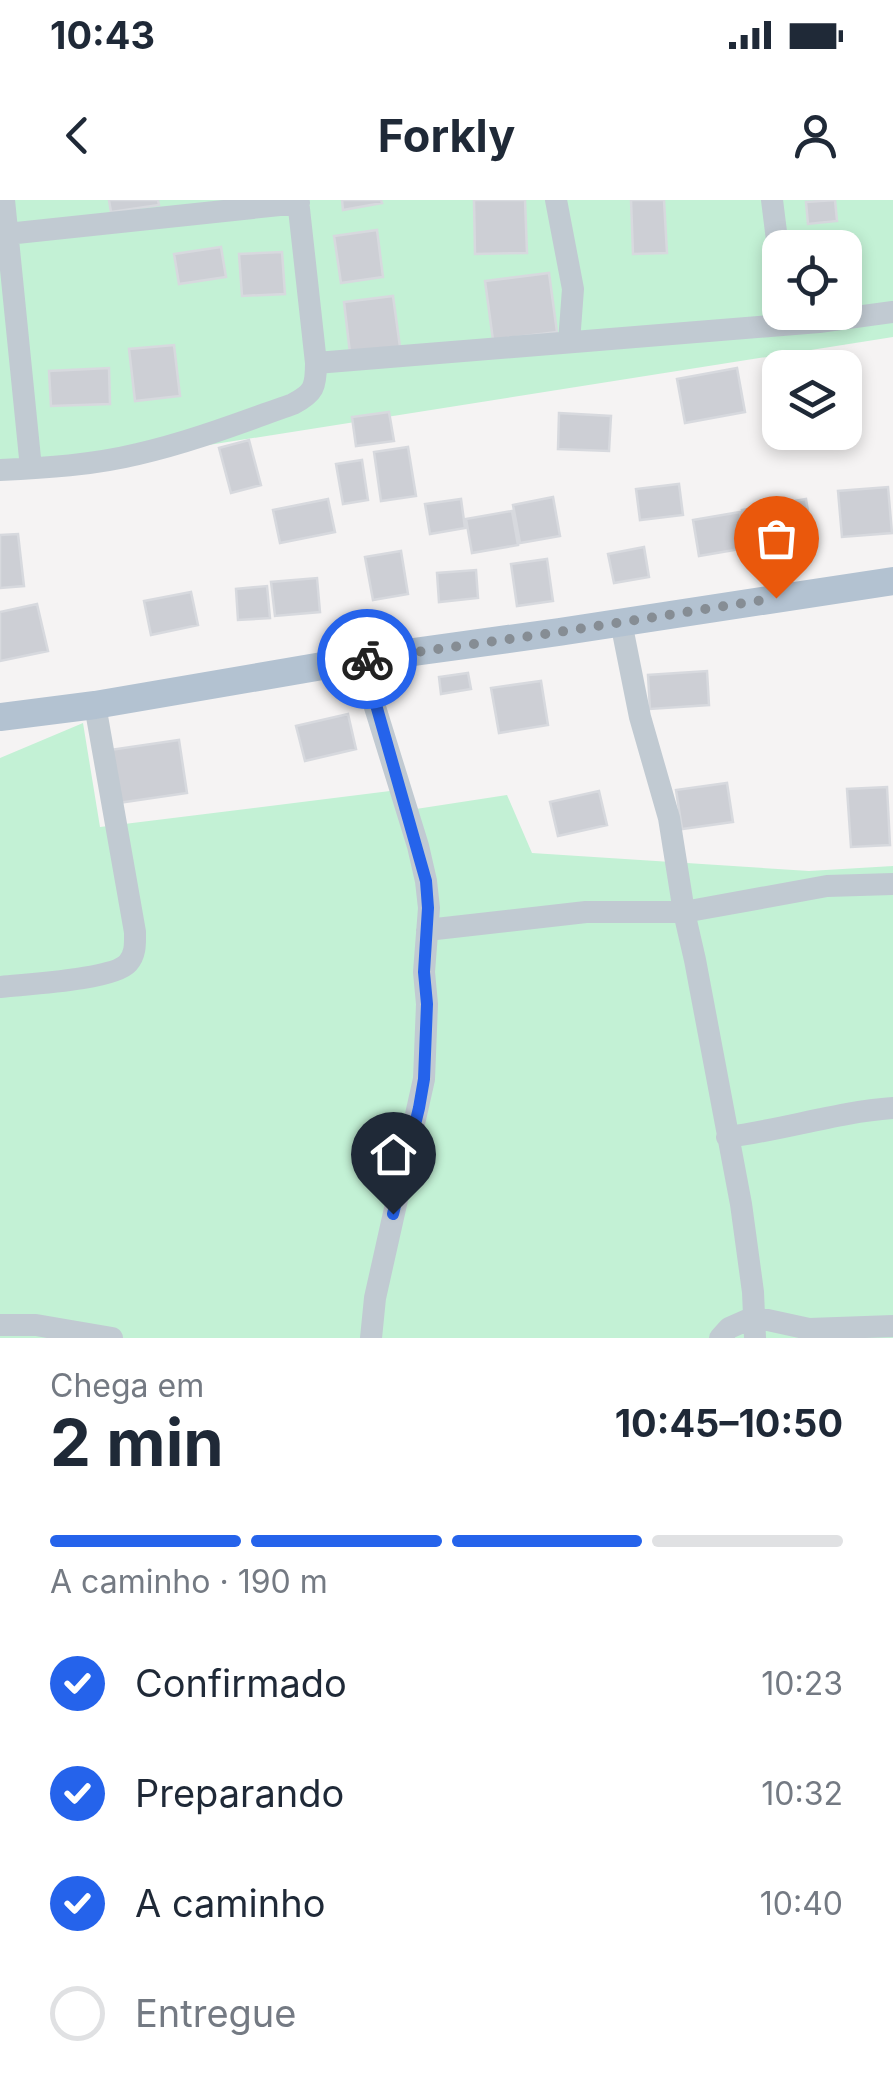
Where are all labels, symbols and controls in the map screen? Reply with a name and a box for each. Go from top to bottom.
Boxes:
text: 10:43 [50,12,155,58]
icon: back [50,108,105,163]
text: Forkly [378,108,515,163]
icon: person [788,108,843,163]
map controls [762,230,862,450]
button: locate [762,230,862,330]
button: layers [762,350,862,450]
pin [734,496,819,599]
icon: bag [749,511,804,566]
courier [317,609,417,709]
icon: bike [340,632,395,687]
pin [351,1112,436,1215]
icon: home [366,1127,421,1182]
text: Chega em [50,1366,204,1405]
text: 10:45–10:50 [615,1400,843,1446]
text: 2 min [50,1403,224,1482]
text: A caminho · 190 m [50,1562,328,1601]
icon: check [50,1656,105,1711]
text: Confirmado [135,1660,347,1706]
text: 10:23 [761,1664,843,1703]
icon: check [50,1766,105,1821]
text: Preparando [135,1770,344,1816]
text: 10:32 [761,1774,843,1813]
icon: check [50,1876,105,1931]
text: A caminho [135,1880,326,1926]
text: 10:40 [760,1884,843,1923]
text: Entregue [135,1990,296,2036]

